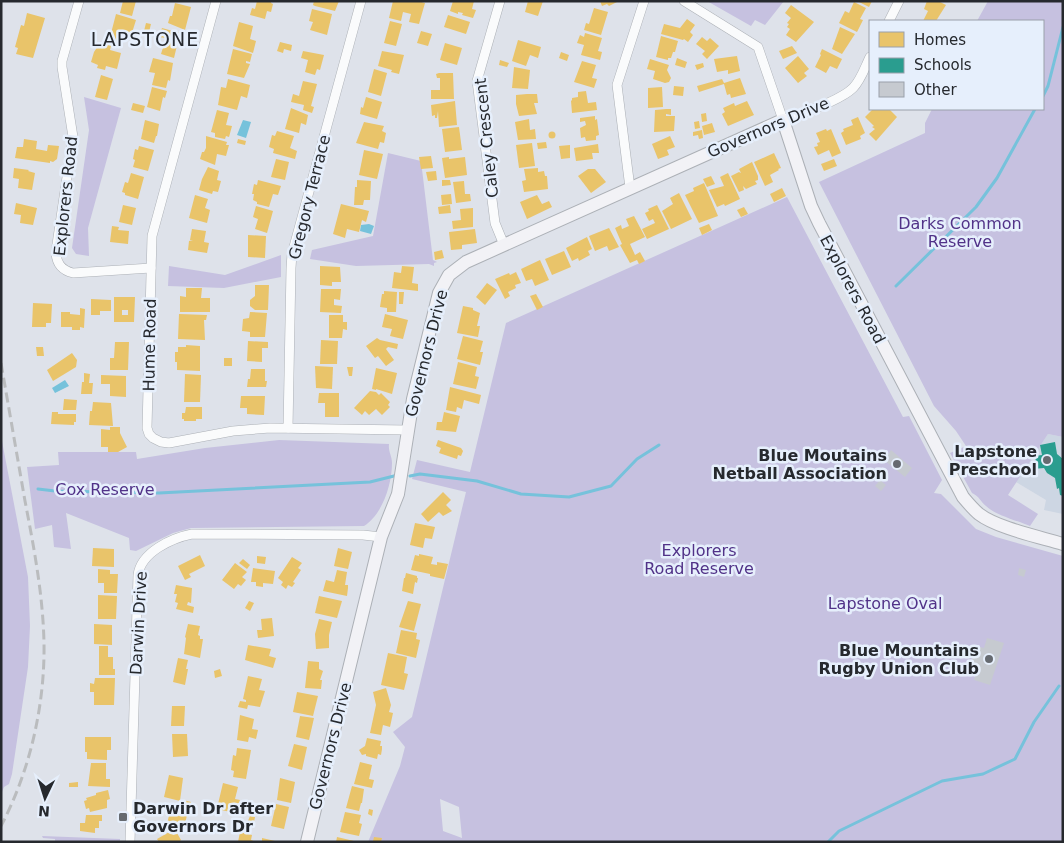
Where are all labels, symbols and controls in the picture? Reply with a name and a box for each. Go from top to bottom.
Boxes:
legend [869,20,1044,110]
district label: LAPSTONE [91,28,199,50]
text: Homes [914,31,966,49]
text: Schools [914,56,972,74]
street label: Caley Crescent [471,77,502,199]
text: Other [914,81,957,99]
street label: Governors Drive [704,93,832,162]
street label: Gregory Terrace [285,133,334,261]
street label: Explorers Road [50,135,81,257]
park label: Darks Common Reserve [898,214,1022,251]
street label: Explorers Road [816,232,889,347]
street label: Governors Drive [401,288,451,419]
street label: Hume Road [139,298,160,392]
place label: Lapstone Preschool [949,442,1037,479]
place label: Blue Moutains Netball Association [713,446,887,483]
marker: Lapstone Preschool [1041,454,1053,466]
marker: Blue Moutains Netball Association [891,458,903,470]
park label: Cox Reserve [55,480,155,499]
park label: Explorers Road Reserve [644,541,754,578]
street label: Darwin Drive [126,571,151,676]
park label: Lapstone Oval [828,594,942,613]
place label: Blue Mountains Rugby Union Club [818,641,979,678]
marker: Blue Mountains Rugby Union Club [983,653,995,665]
street label: Governors Drive [305,681,355,812]
north arrow [20,773,70,823]
place label: Darwin Dr after Governors Dr [133,799,273,836]
text: N [38,803,50,819]
marker: Darwin Dr after Governors Dr [117,811,129,823]

